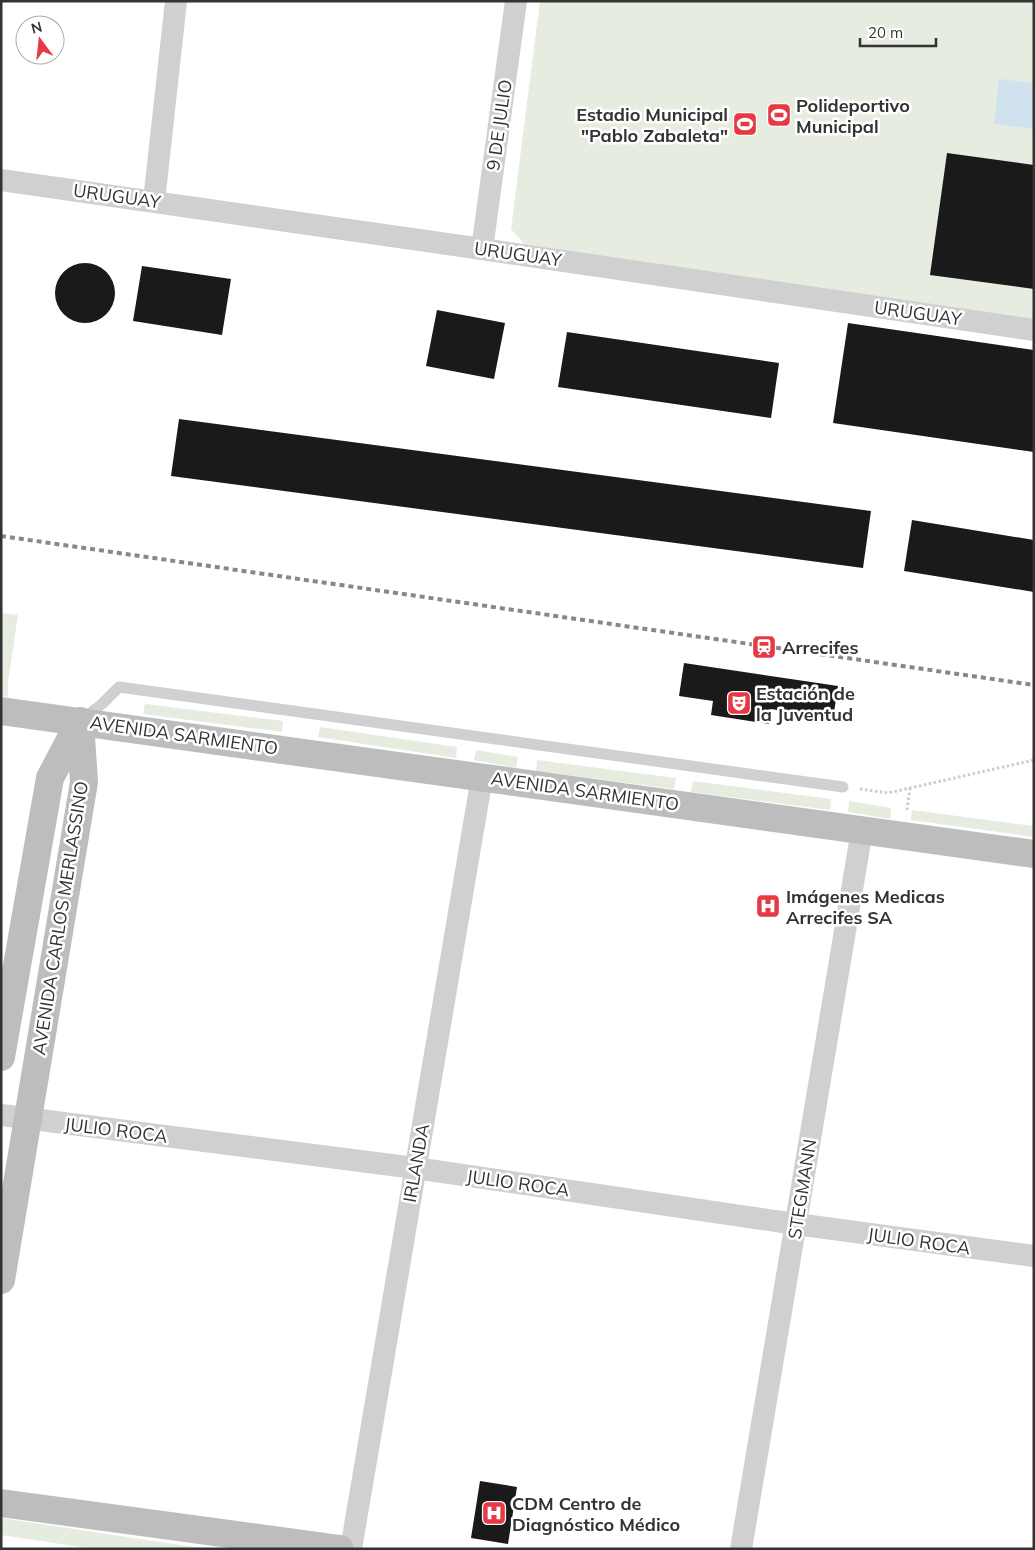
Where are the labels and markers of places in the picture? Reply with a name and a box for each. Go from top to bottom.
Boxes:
place label: Polideportivo Municipal [796,94,910,138]
sports icon: Polideportivo Municipal [766,102,792,128]
place label: Estadio Municipal "Pablo Zabaleta" [576,103,728,147]
sports icon: Estadio Municipal "Pablo Zabaleta" [732,111,758,137]
station icon: Arrecifes [751,634,777,660]
place label: Arrecifes [782,636,858,659]
place label: Estación de la Juventud [756,682,855,726]
theatre icon: Estación de la Juventud [726,690,752,716]
place label: Imágenes Medicas Arrecifes SA [786,885,945,929]
hospital icon: Imágenes Medicas Arrecifes SA [755,893,781,919]
place label: CDM Centro de Diagnóstico Médico [512,1492,680,1536]
hospital icon: CDM Centro de Diagnóstico Médico [481,1500,507,1526]

